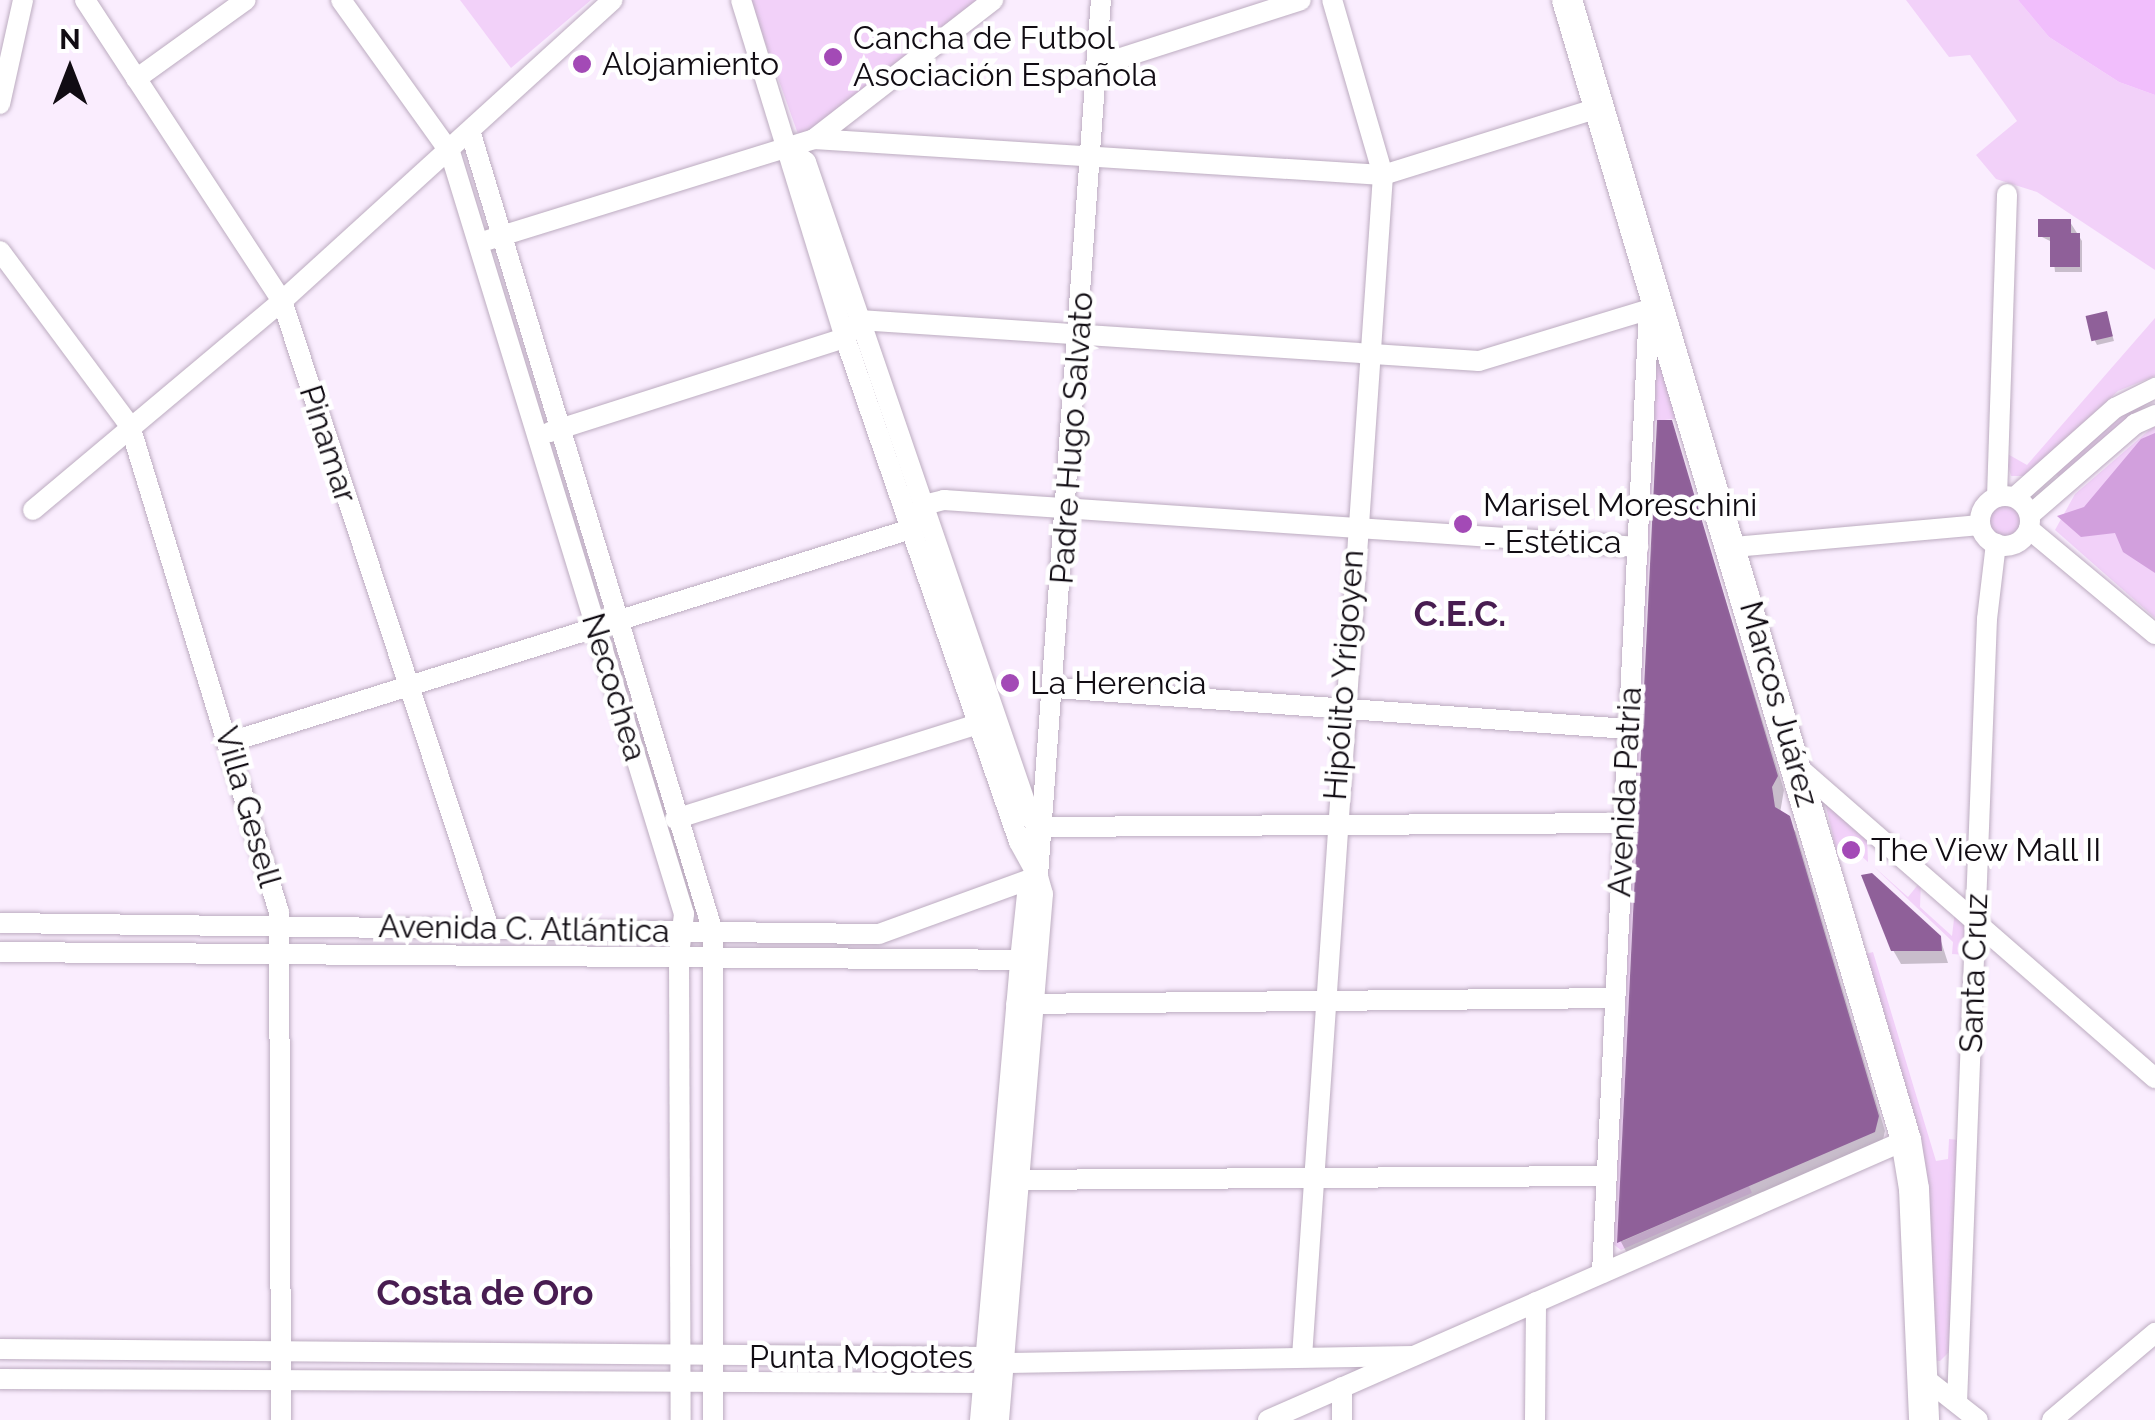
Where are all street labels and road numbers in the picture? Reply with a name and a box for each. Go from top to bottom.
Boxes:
street label: Padre Hugo Salvato [1043,291,1101,585]
street label: Pinamar [291,381,365,507]
street label: Hipólito Yrigoyen [1316,548,1372,802]
street label: Marcos Juárez [1731,596,1827,812]
street label: Necochea [573,609,655,765]
street label: Avenida Patria [1600,686,1650,898]
street label: Villa Gesell [207,722,289,892]
street label: Santa Cruz [1952,893,1996,1053]
street label: Avenida C. Atlántica [378,907,670,951]
street label: Punta Mogotes [749,1338,973,1376]

